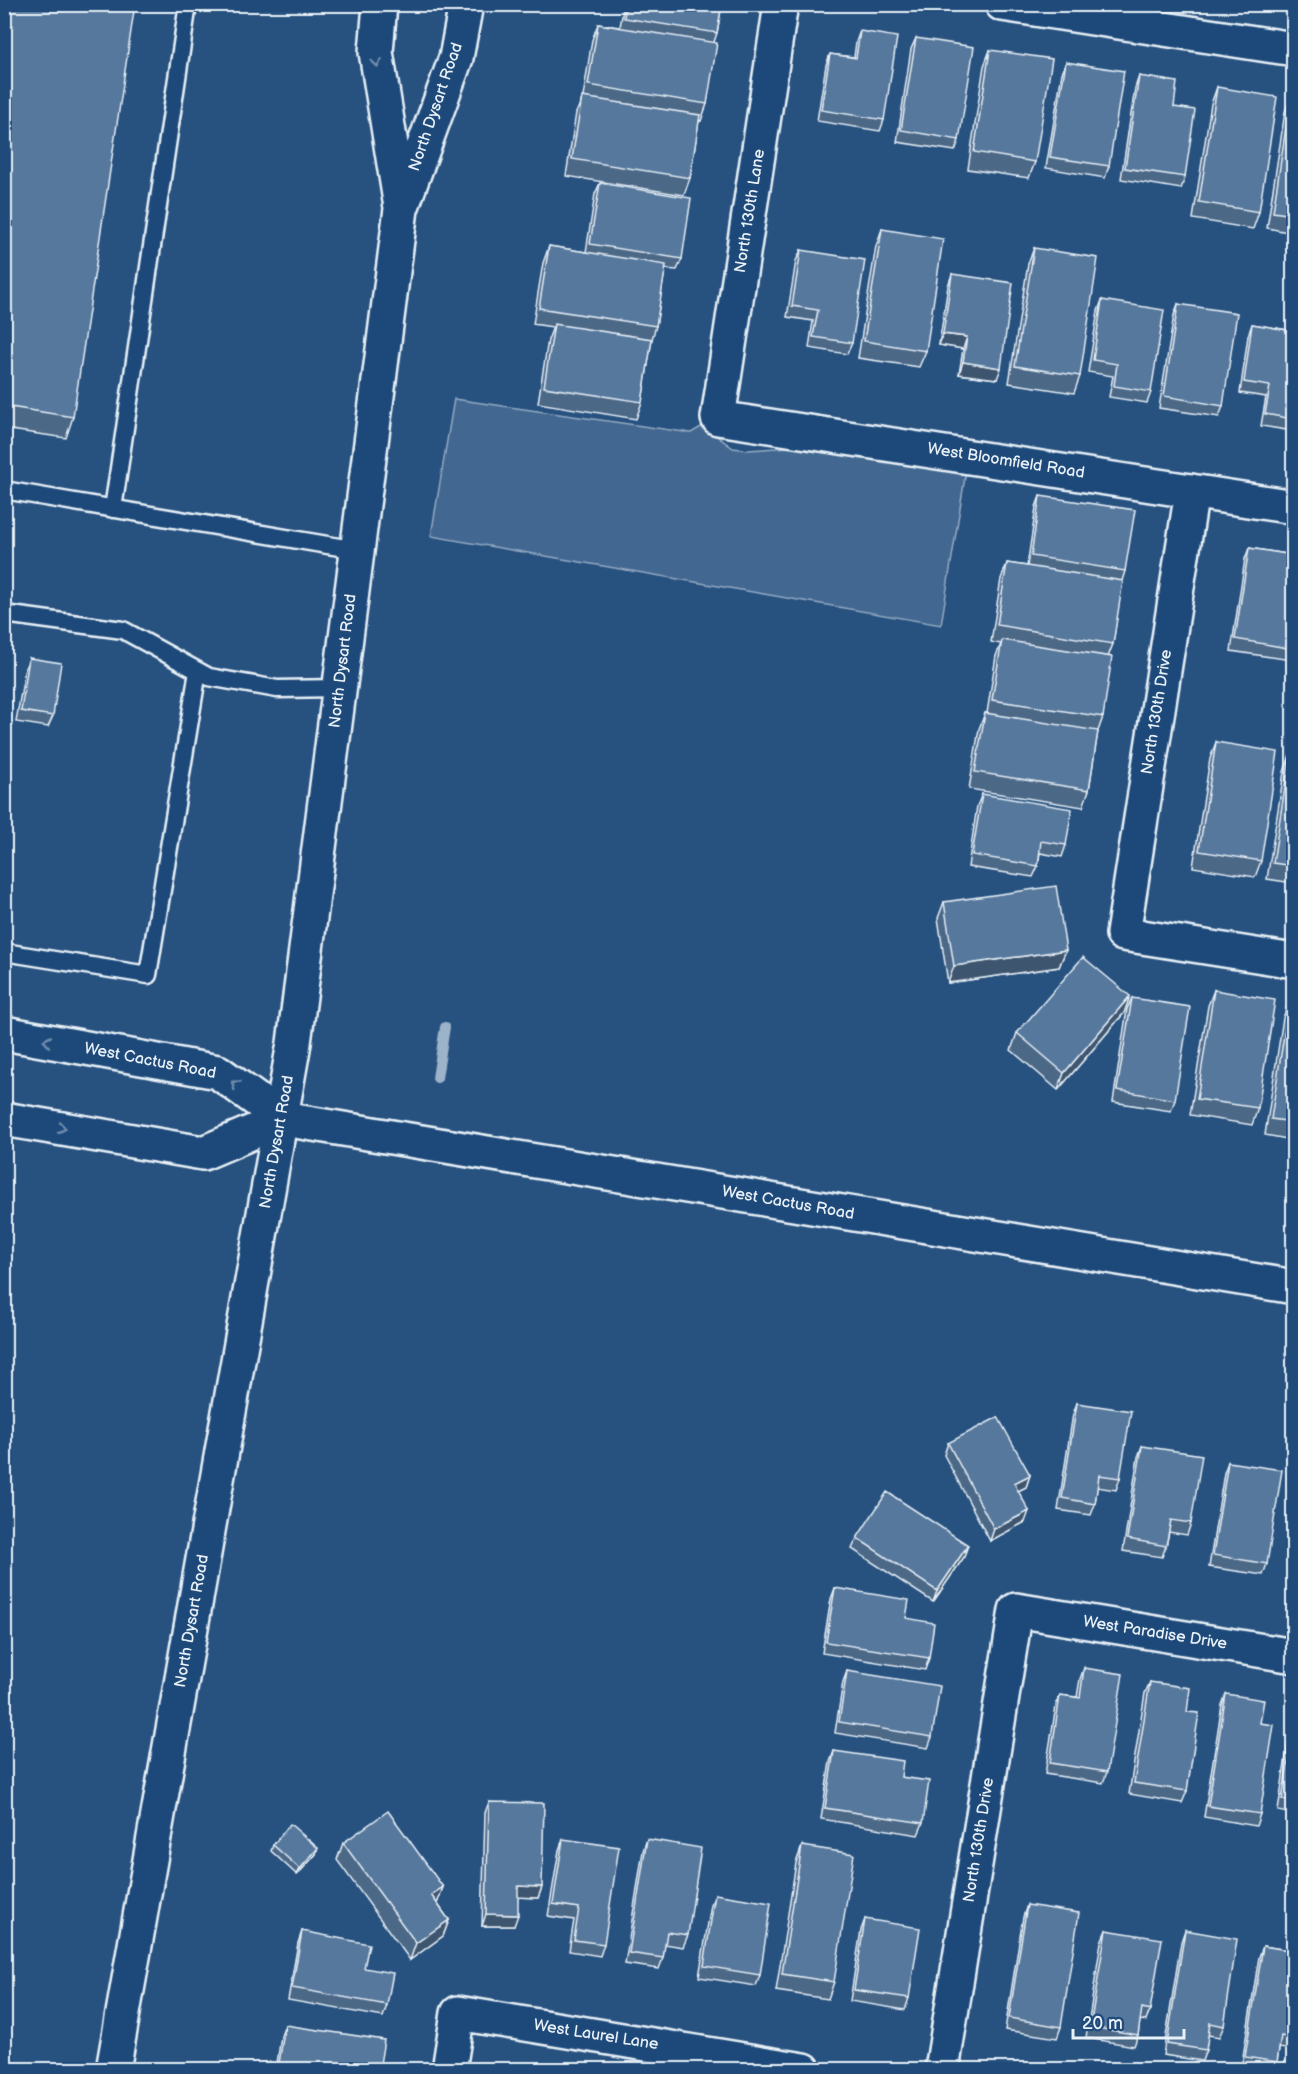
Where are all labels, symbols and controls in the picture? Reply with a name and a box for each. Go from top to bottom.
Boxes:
street label: North Dysart Road [405,40,467,174]
one-way arrow [371,58,383,67]
street label: North 130th Lane [731,147,769,274]
street label: West Bloomfield Road [926,439,1086,483]
street label: North Dysart Road [325,593,361,729]
street label: North 130th Drive [1138,648,1176,776]
one-way arrow [43,1035,52,1047]
street label: West Cactus Road [82,1039,218,1083]
street label: North Dysart Road [256,1074,298,1210]
one-way arrow [231,1080,242,1091]
one-way arrow [58,1122,67,1134]
street label: West Cactus Road [720,1182,856,1224]
street label: North Dysart Road [171,1553,213,1689]
street label: West Paradise Drive [1082,1612,1229,1654]
street label: North 130th Drive [960,1776,998,1904]
scale bar [1073,2002,1184,2040]
text: 20 m [1082,2013,1123,2034]
street label: West Laurel Lane [532,2016,660,2054]

